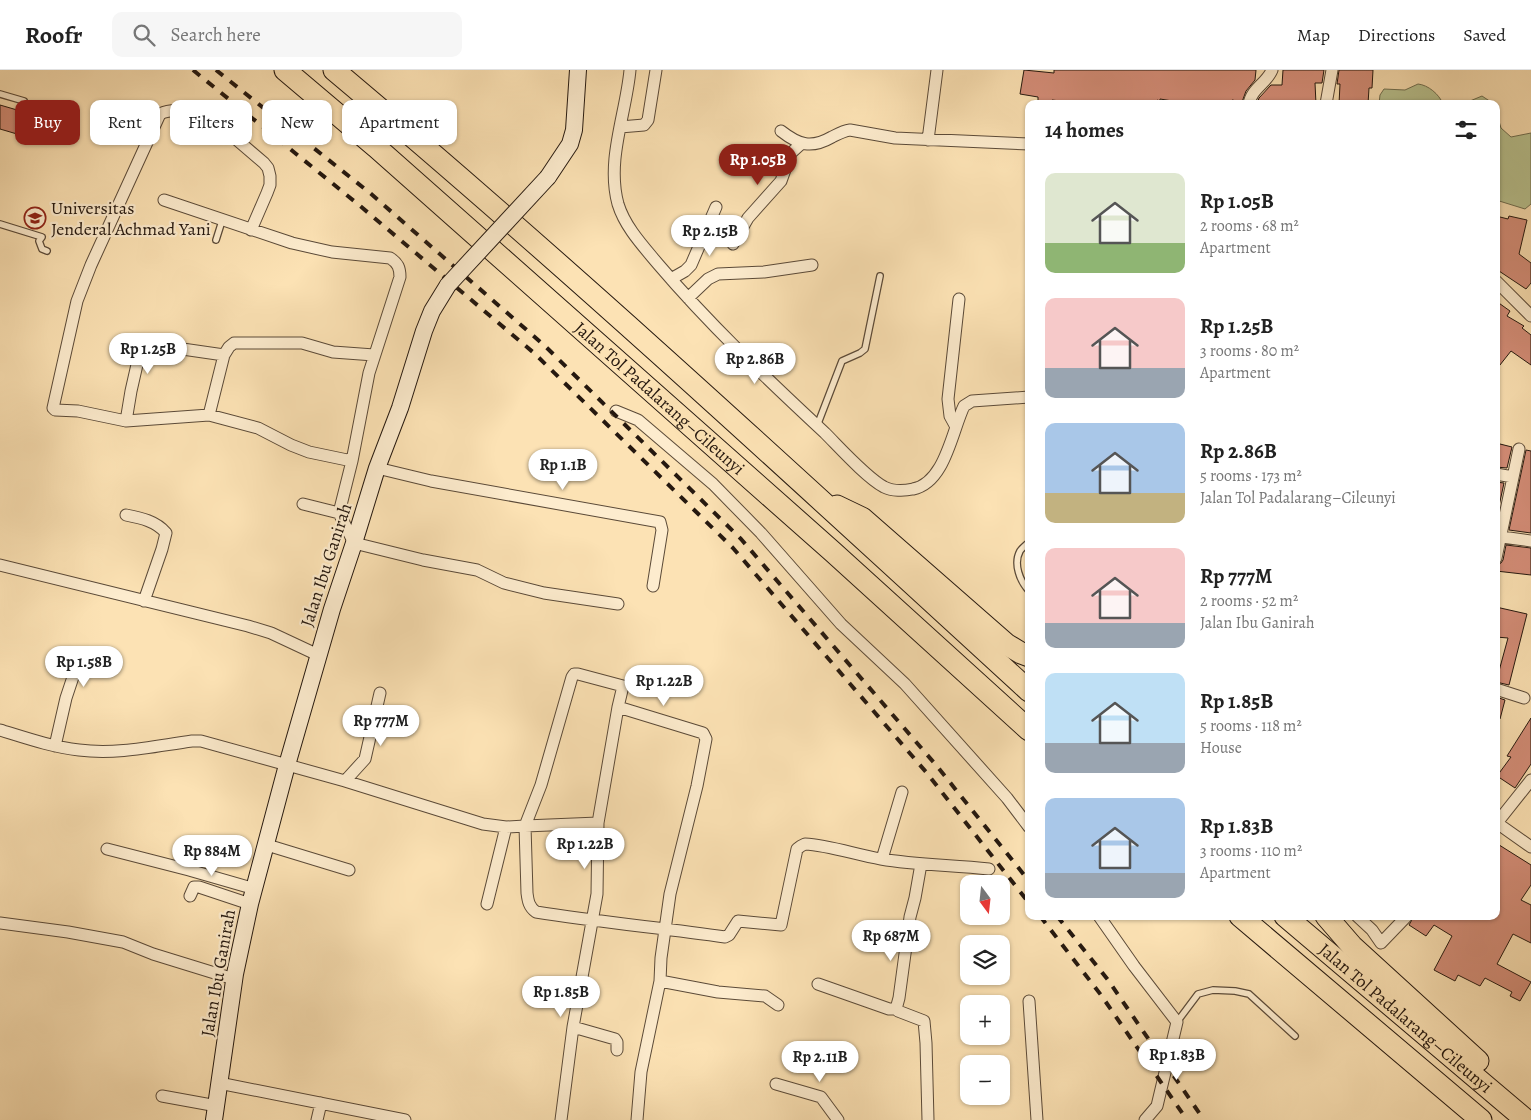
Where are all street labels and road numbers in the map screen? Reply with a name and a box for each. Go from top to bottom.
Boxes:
street label: Jalan Tol Padalarang–Cileunyi [569,316,750,480]
street label: Jalan Ibu Ganirah [295,500,357,630]
street label: Jalan Ibu Ganirah [195,907,241,1038]
street label: Jalan Tol Padalarang–Cileunyi [1314,938,1497,1098]

